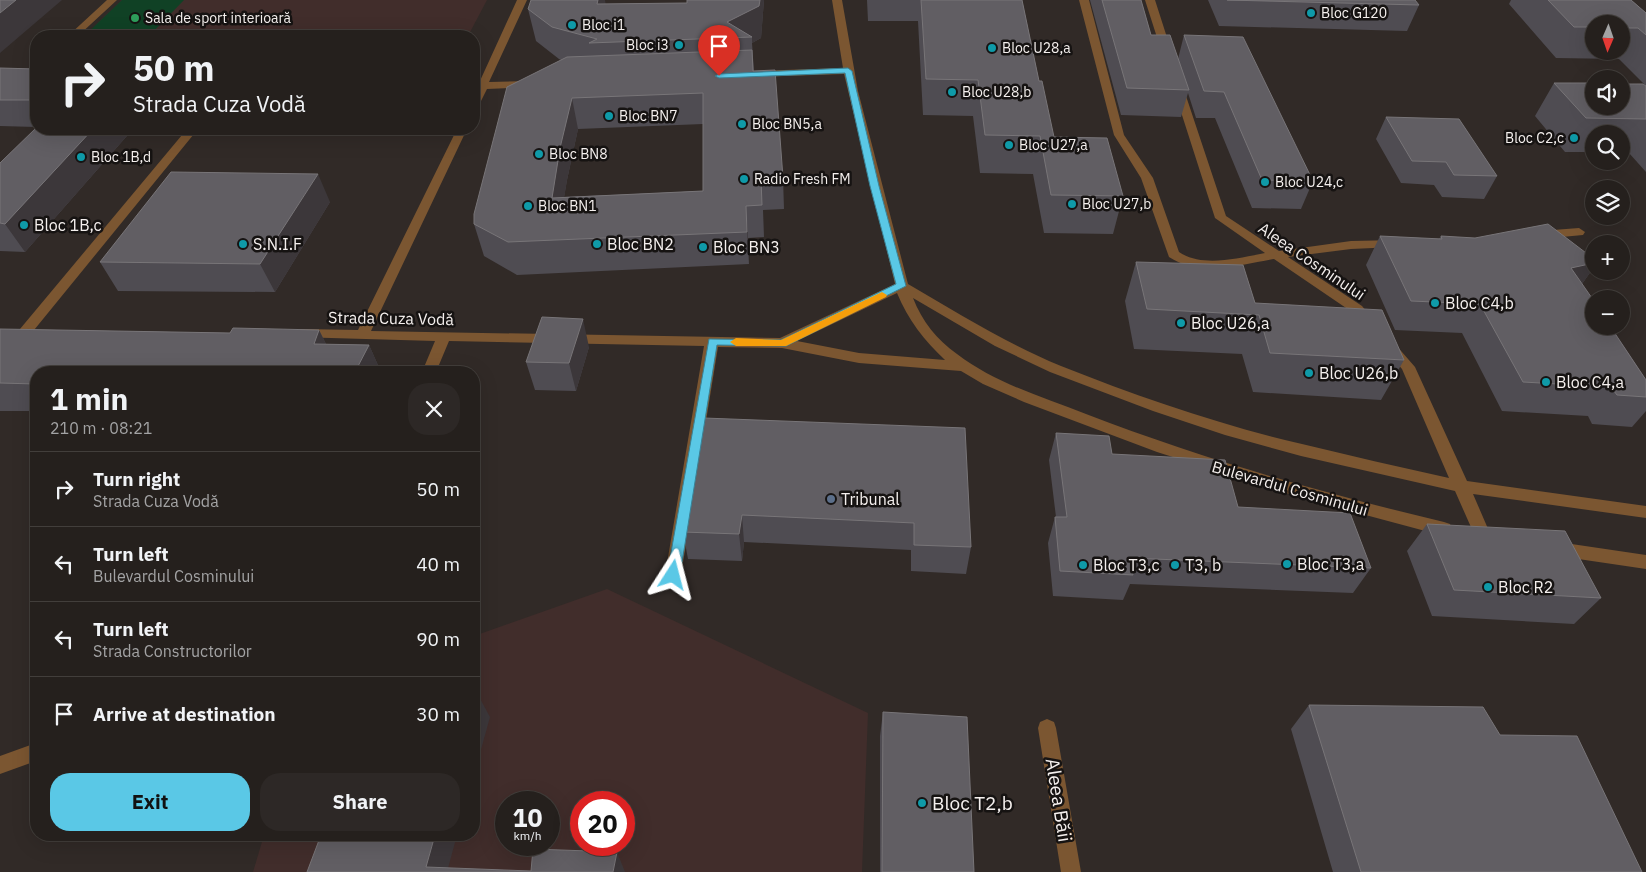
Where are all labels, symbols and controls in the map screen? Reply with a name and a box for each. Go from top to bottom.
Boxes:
place label: Bloc G120 [1321,4,1387,22]
marker: Bloc G120 [1305,7,1317,19]
place label: Sala de sport interioară [145,9,292,27]
marker: Sala de sport interioară [129,12,141,24]
north arrow [1585,15,1630,60]
map controls [1585,15,1630,335]
place label: Bloc i1 [582,16,625,34]
marker: Bloc i1 [566,19,578,31]
pin [698,25,740,76]
icon: arrive [705,32,733,60]
place label: Bloc i3 [626,36,669,54]
marker: Bloc i3 [673,39,685,51]
place label: Bloc U28,a [1002,39,1071,57]
marker: Bloc U28,a [986,42,998,54]
text: 50 m [133,45,215,91]
icon: right [50,50,115,115]
button: sound [1585,70,1630,115]
place label: Bloc U28,b [962,83,1031,101]
marker: Bloc U28,b [946,86,958,98]
text: Strada Cuza Vodă [133,89,306,118]
place label: Bloc BN7 [619,107,678,125]
marker: Bloc BN7 [603,110,615,122]
place label: Bloc BN5,a [752,115,822,133]
marker: Bloc BN5,a [736,118,748,130]
button: search [1585,125,1630,170]
place label: Bloc C2,c [1505,129,1564,147]
marker: Bloc C2,c [1568,132,1580,144]
place label: Bloc U27,a [1019,136,1088,154]
marker: Bloc U27,a [1003,139,1015,151]
place label: Bloc BN8 [549,145,608,163]
place label: Bloc 1B,d [91,148,151,166]
marker: Bloc BN8 [533,148,545,160]
marker: Bloc 1B,d [75,151,87,163]
place label: Radio Fresh FM [754,170,851,188]
marker: Radio Fresh FM [738,173,750,185]
place label: Bloc U24,c [1275,173,1343,191]
marker: Bloc U24,c [1259,176,1271,188]
button: layers [1585,180,1630,225]
place label: Bloc U27,b [1082,195,1151,213]
place label: Bloc BN1 [538,197,597,215]
marker: Bloc U27,b [1066,198,1078,210]
marker: Bloc BN1 [522,200,534,212]
place label: Bloc 1B,c [34,215,102,235]
street label: Aleea Cosminului [1255,218,1369,304]
marker: Bloc 1B,c [18,219,30,231]
place label: S.N.I.F [253,234,302,254]
place label: Bloc BN2 [607,234,674,254]
button: + [1585,235,1630,280]
place label: Bloc BN3 [713,237,780,257]
marker: S.N.I.F [237,238,249,250]
marker: Bloc BN2 [591,238,603,250]
marker: Bloc BN3 [697,241,709,253]
button: − [1585,290,1630,335]
place label: Bloc C4,b [1445,293,1514,313]
marker: Bloc C4,b [1429,297,1441,309]
street label: Strada Cuza Vodă [328,307,454,329]
place label: Bloc U26,a [1191,313,1270,333]
marker: Bloc U26,a [1175,317,1187,329]
place label: Bloc U26,b [1319,363,1398,383]
marker: Bloc U26,b [1303,367,1315,379]
place label: Bloc C4,a [1556,372,1625,392]
marker: Bloc C4,a [1540,376,1552,388]
text: 1 min [50,379,128,418]
button: close [408,383,460,435]
text: 210 m · 08:21 [50,418,152,438]
street label: Bulevardul Cosminului [1210,456,1370,520]
text: Turn right [93,467,180,491]
icon: right [50,475,78,503]
text: 50 m [416,477,460,501]
place label: Tribunal [841,489,900,509]
text: Strada Cuza Vodă [93,491,219,511]
marker: Tribunal [825,493,837,505]
text: Turn left [93,542,169,566]
position arrow [646,548,698,600]
icon: left [50,550,78,578]
text: 40 m [416,552,460,576]
place label: Bloc T3,a [1297,554,1365,574]
place label: Bloc T3,c [1093,555,1160,575]
place label: T3, b [1185,555,1221,575]
marker: Bloc T3,a [1281,558,1293,570]
marker: Bloc T3,c [1077,559,1089,571]
marker: T3, b [1169,559,1181,571]
text: Bulevardul Cosminului [93,566,254,586]
place label: Bloc R2 [1498,577,1553,597]
marker: Bloc R2 [1482,581,1494,593]
text: Turn left [93,617,169,641]
icon: left [50,625,78,653]
text: 90 m [416,627,460,651]
text: Strada Constructorilor [93,641,252,661]
icon: arrive [50,700,78,728]
text: Arrive at destination [93,702,276,726]
text: 30 m [416,702,460,726]
street label: Aleea Băii [1041,756,1077,844]
button: Exit [50,773,250,831]
button: Share [260,773,460,831]
speed limit sign: 20 [570,791,635,856]
place label: Bloc T2,b [932,791,1013,815]
marker: Bloc T2,b [916,797,928,809]
text: 10 [512,801,543,834]
text: km/h [513,828,542,843]

